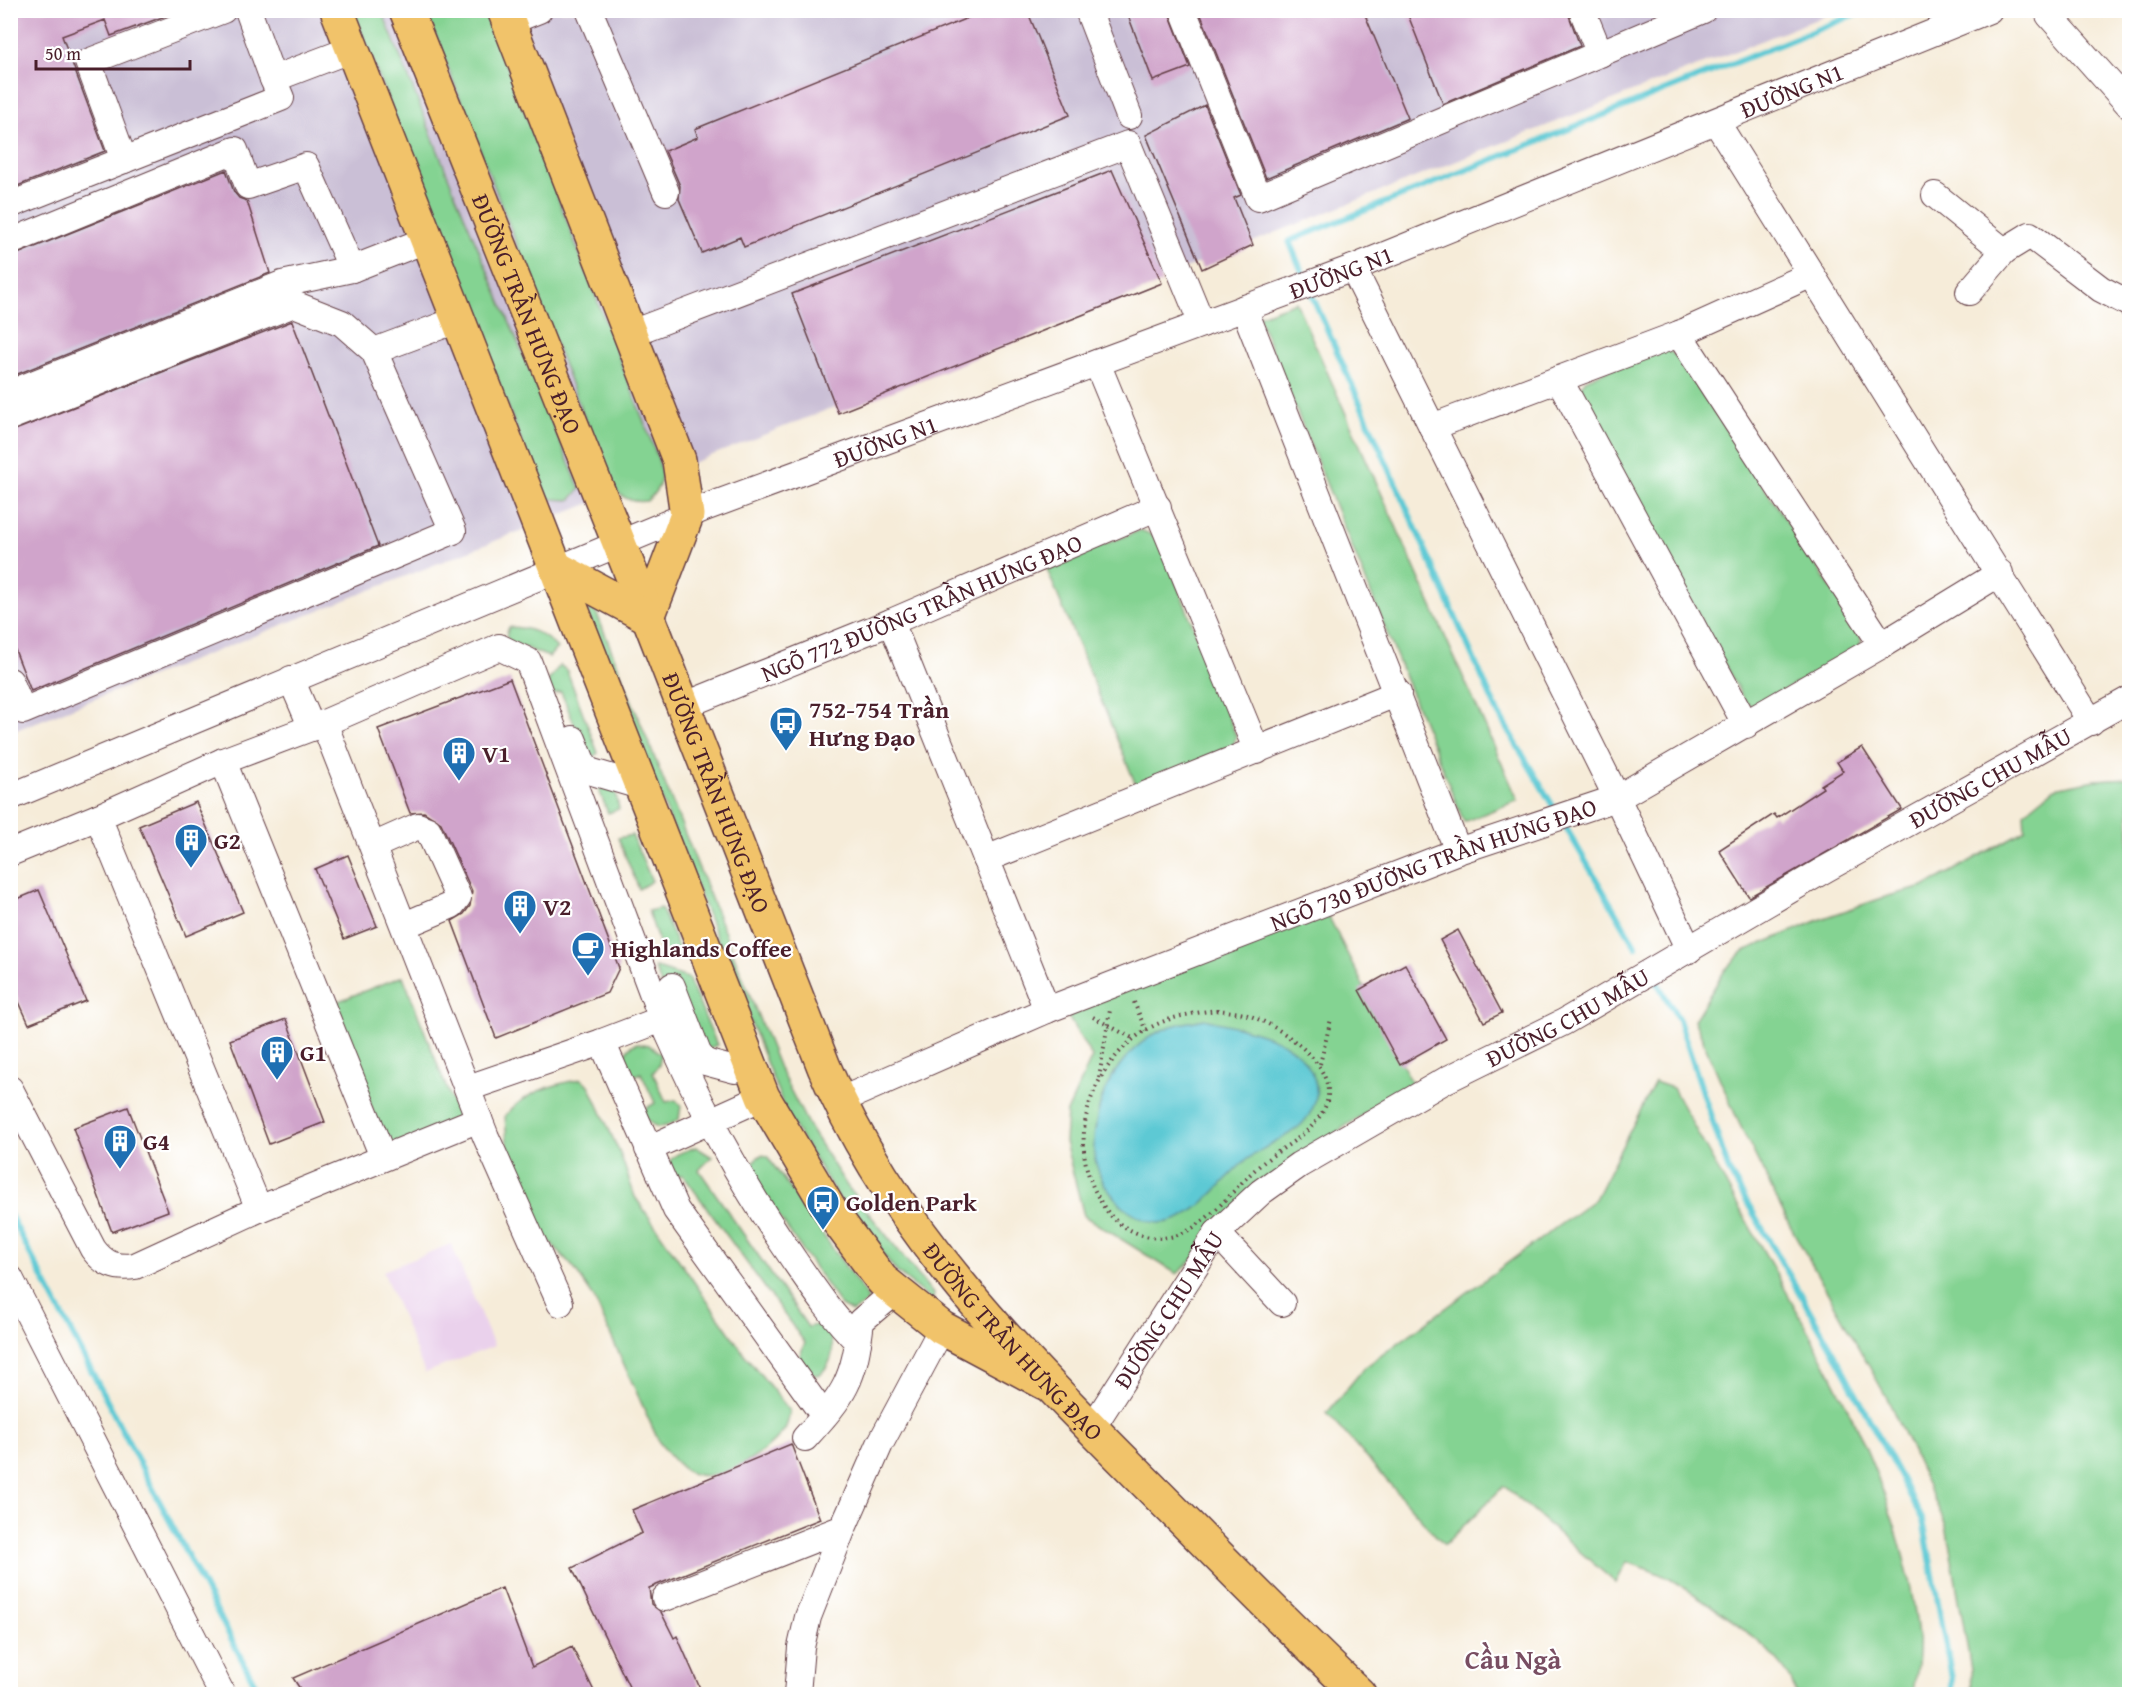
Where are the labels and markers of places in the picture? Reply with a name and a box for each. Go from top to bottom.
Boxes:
place label: 752-754 Trần Hưng Đạo [809,692,949,755]
bus stop icon: 752-754 Trần Hưng Đạo [768,705,804,752]
building icon: V1 [441,735,477,782]
place label: V1 [482,736,511,771]
building icon: G2 [173,822,209,869]
place label: G2 [214,823,241,858]
building icon: V2 [502,888,538,935]
place label: V2 [543,889,572,924]
cafe icon: Highlands Coffee [570,930,606,977]
place label: Highlands Coffee [611,931,792,966]
building icon: G1 [259,1034,295,1081]
place label: G1 [300,1035,327,1070]
building icon: G4 [102,1123,138,1170]
place label: G4 [143,1124,170,1159]
bus stop icon: Golden Park [805,1184,841,1231]
place label: Golden Park [846,1185,977,1220]

